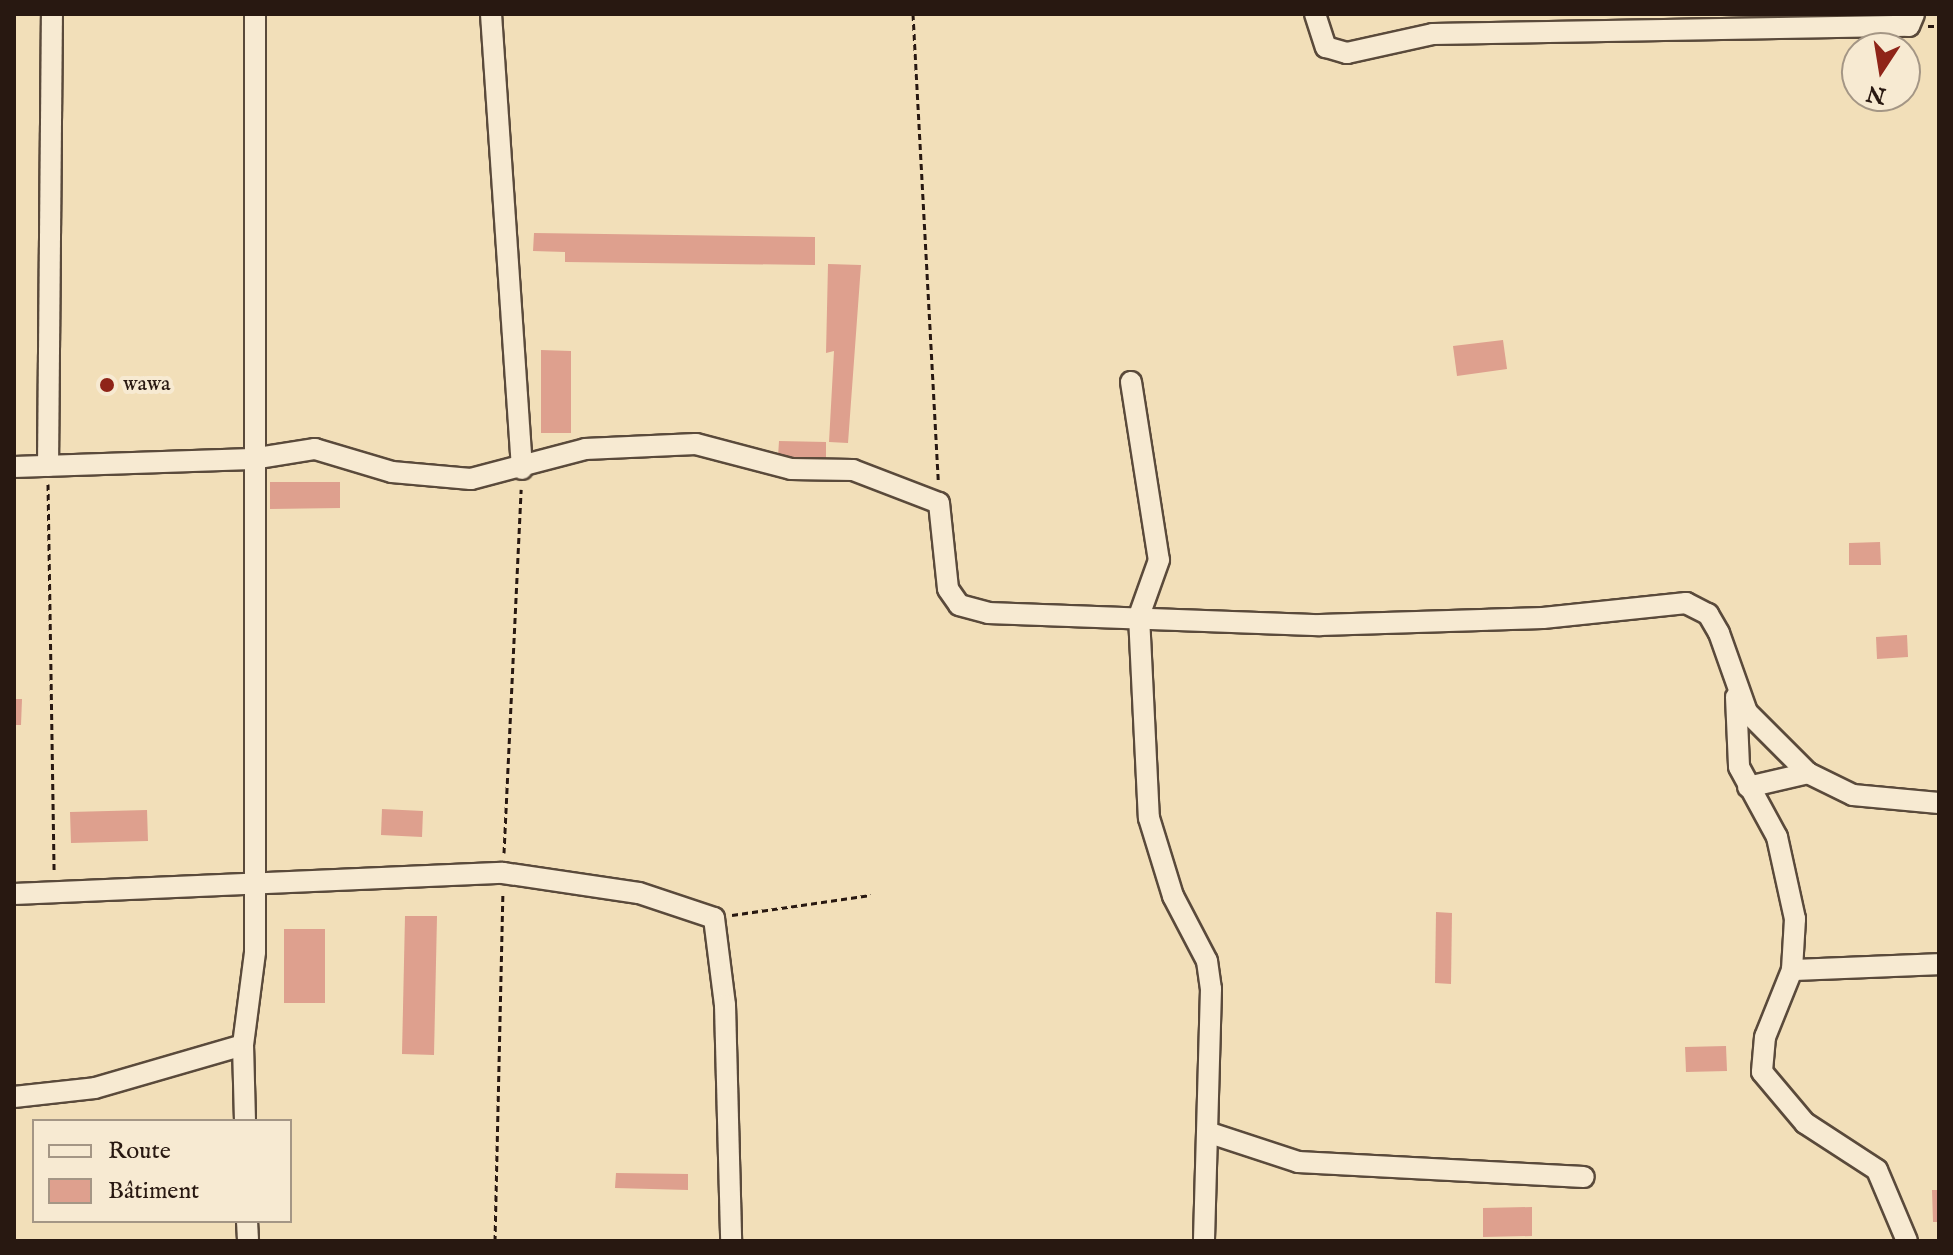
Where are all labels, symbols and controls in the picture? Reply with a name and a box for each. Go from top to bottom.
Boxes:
north arrow [1841,32,1921,112]
text: N [1864,78,1889,109]
place label: wawa [123,372,171,398]
marker: wawa [98,376,116,394]
legend [32,1119,292,1223]
text: Route [108,1136,171,1167]
text: Bâtiment [108,1176,199,1207]

